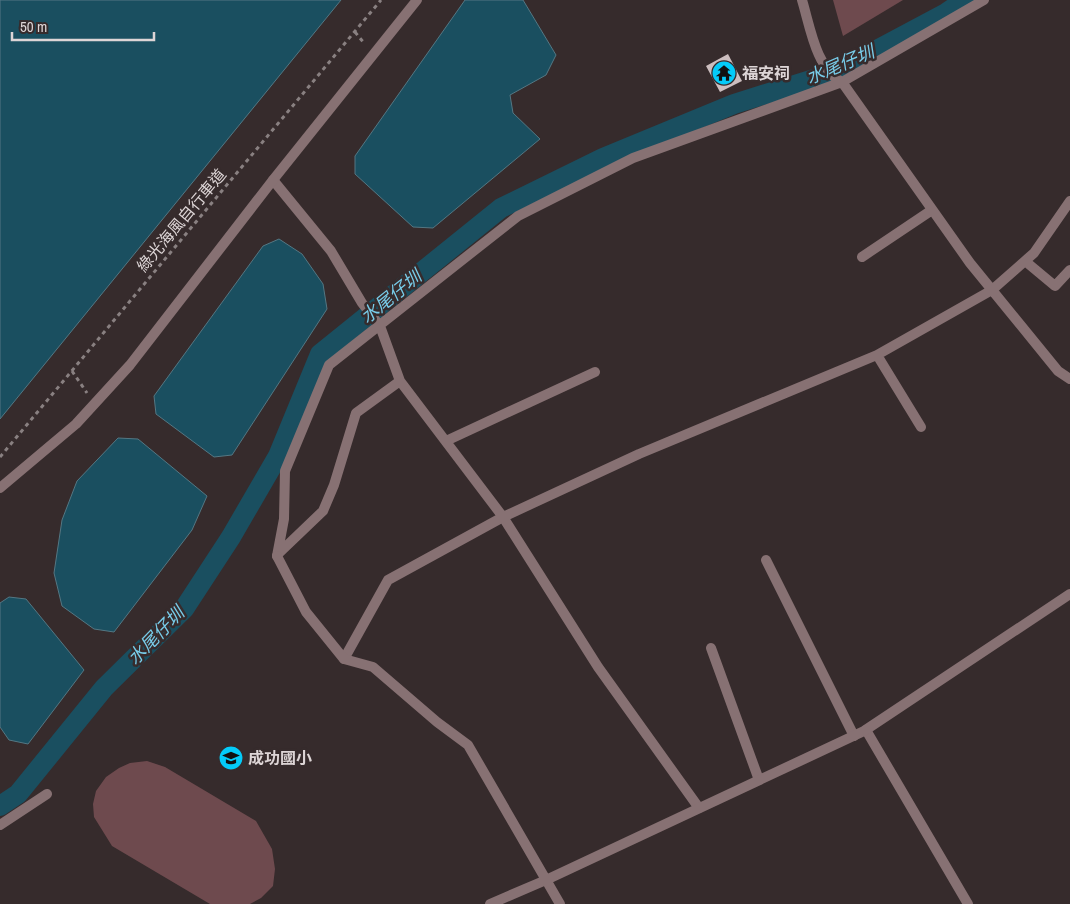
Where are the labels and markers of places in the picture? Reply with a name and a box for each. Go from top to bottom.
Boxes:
temple icon: 福安祠 [711,60,737,86]
place label: 福安祠 [742,62,790,84]
school or university icon: 成功國小 [218,745,244,771]
place label: 成功國小 [248,747,312,769]

